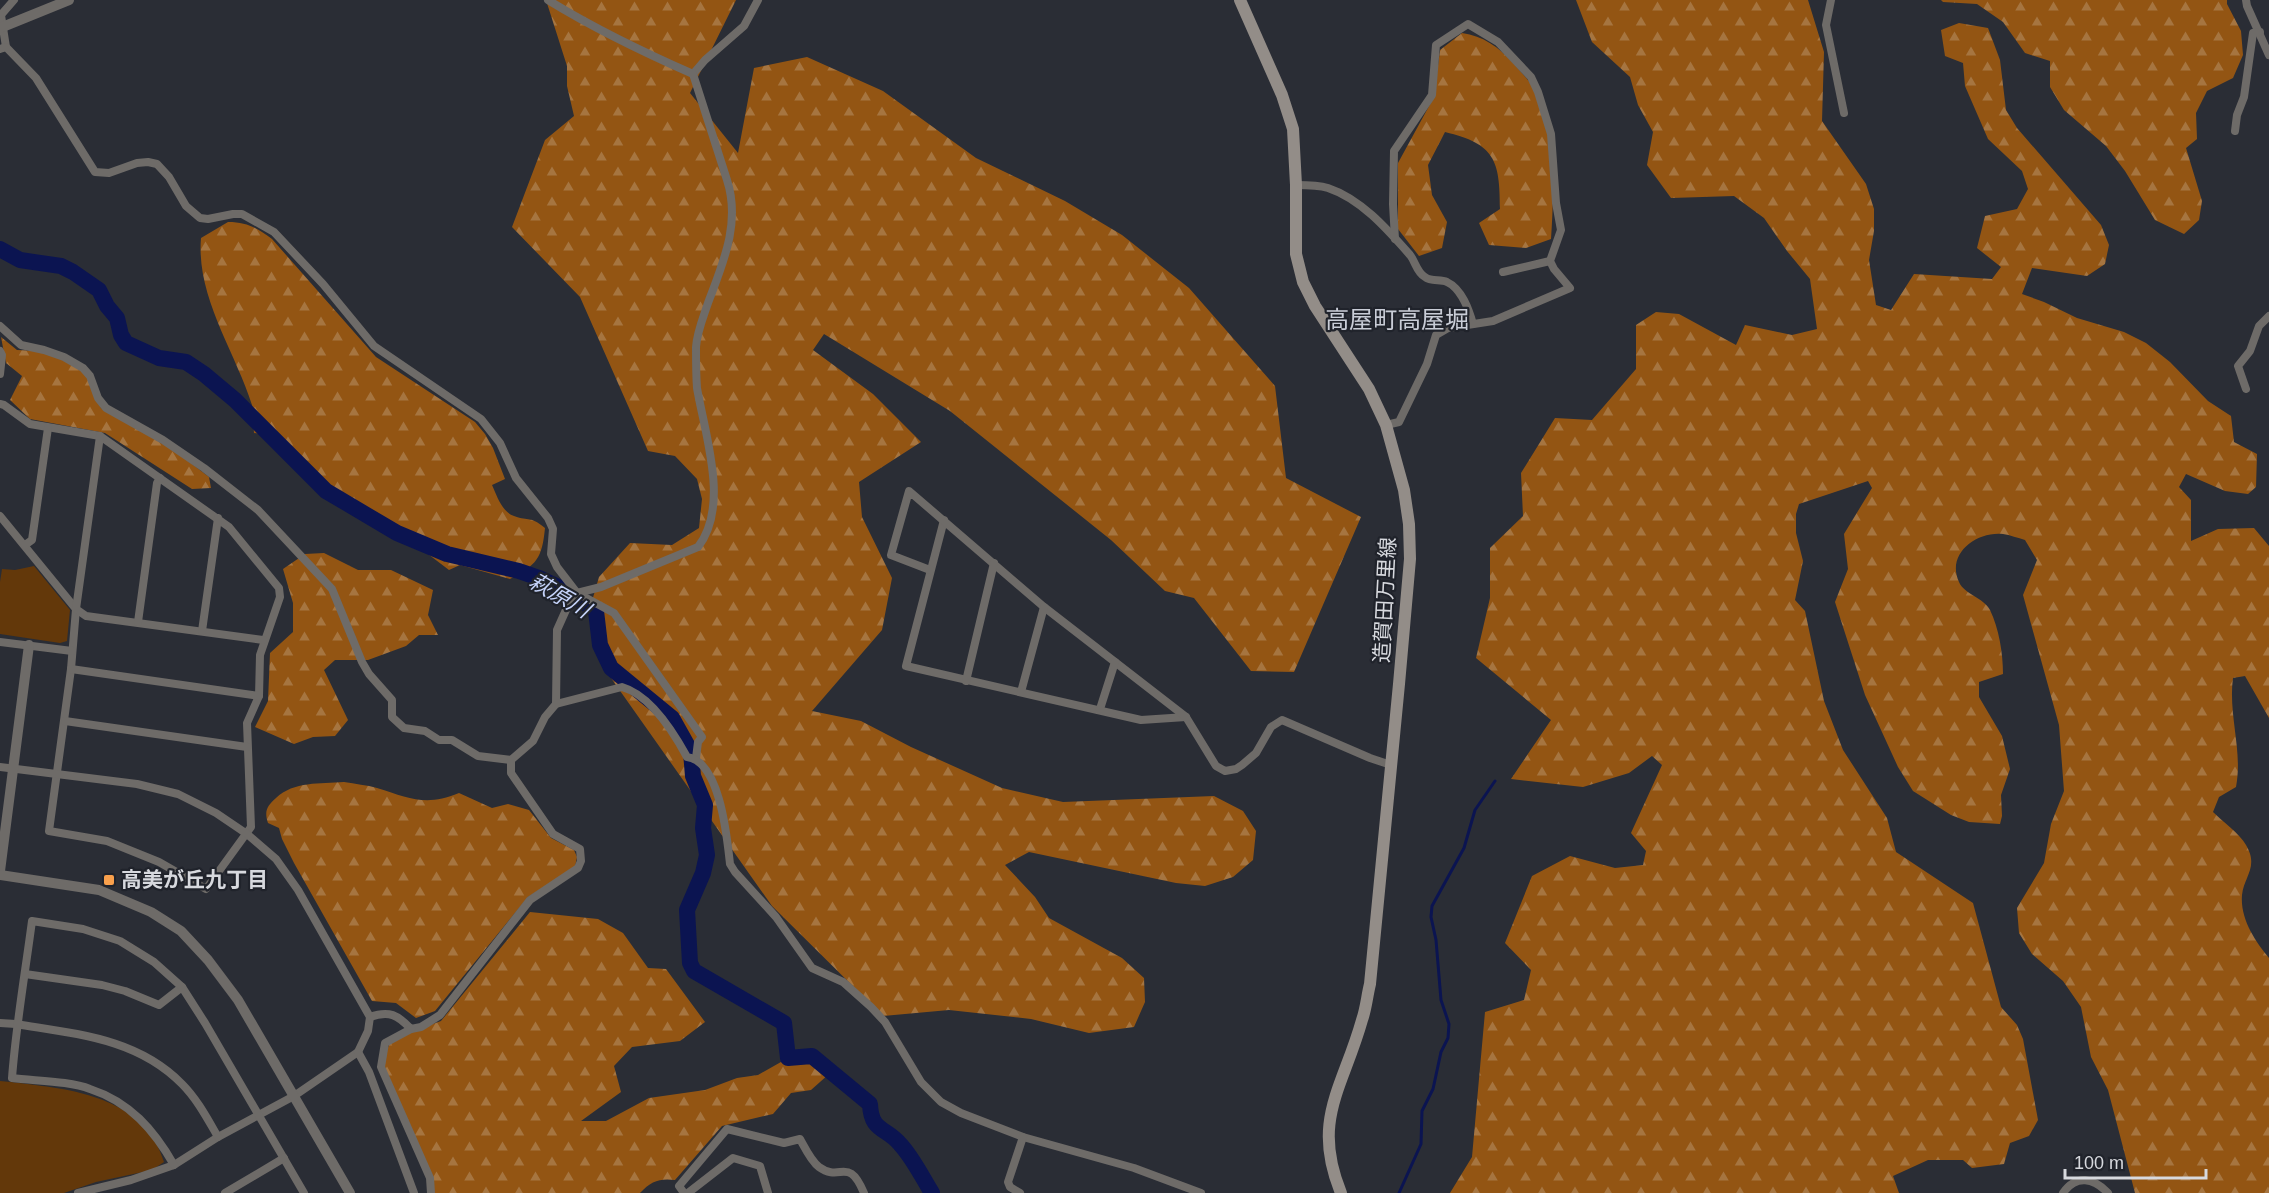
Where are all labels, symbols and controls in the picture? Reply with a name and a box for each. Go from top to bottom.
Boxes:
district label: 高屋町高屋堀 [1325,306,1469,333]
street label: 造賀田万里線 [1370,536,1399,663]
water label: 萩原川 [525,568,596,624]
place label: 高美が丘九丁目 [121,868,268,891]
marker: 高美が丘九丁目 [102,873,116,887]
scale bar [2065,1142,2206,1180]
text: 100 m [2074,1153,2124,1173]

